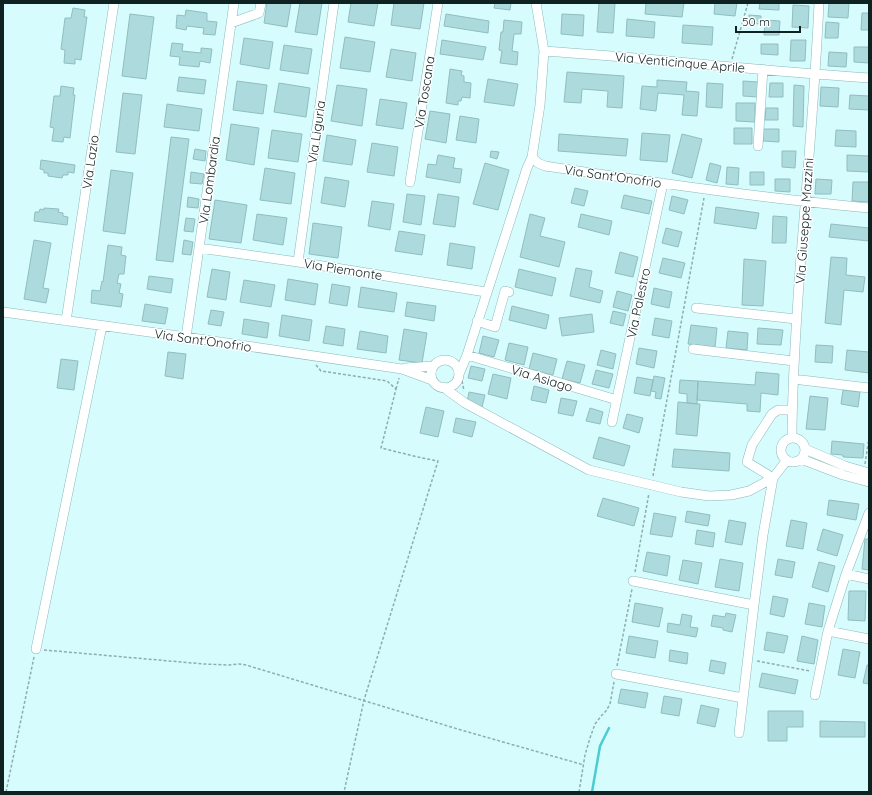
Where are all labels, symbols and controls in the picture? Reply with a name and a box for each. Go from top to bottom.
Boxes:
scale bar [736,8,800,34]
text: 50 m [742,14,770,29]
street label: Via Venticinque Aprile [614,48,746,76]
street label: Via Toscana [410,55,438,129]
street label: Via Liguria [304,99,328,165]
street label: Via Lazio [78,134,102,190]
street label: Via Lombardia [195,135,223,225]
street label: Via Giuseppe Mazzini [792,157,816,285]
street label: Via Sant'Onofrio [563,161,663,191]
street label: Via Piemonte [302,255,384,283]
street label: Via Palestro [623,266,653,340]
street label: Via Sant'Onofrio [153,325,253,355]
street label: Via Asiago [509,361,575,395]

